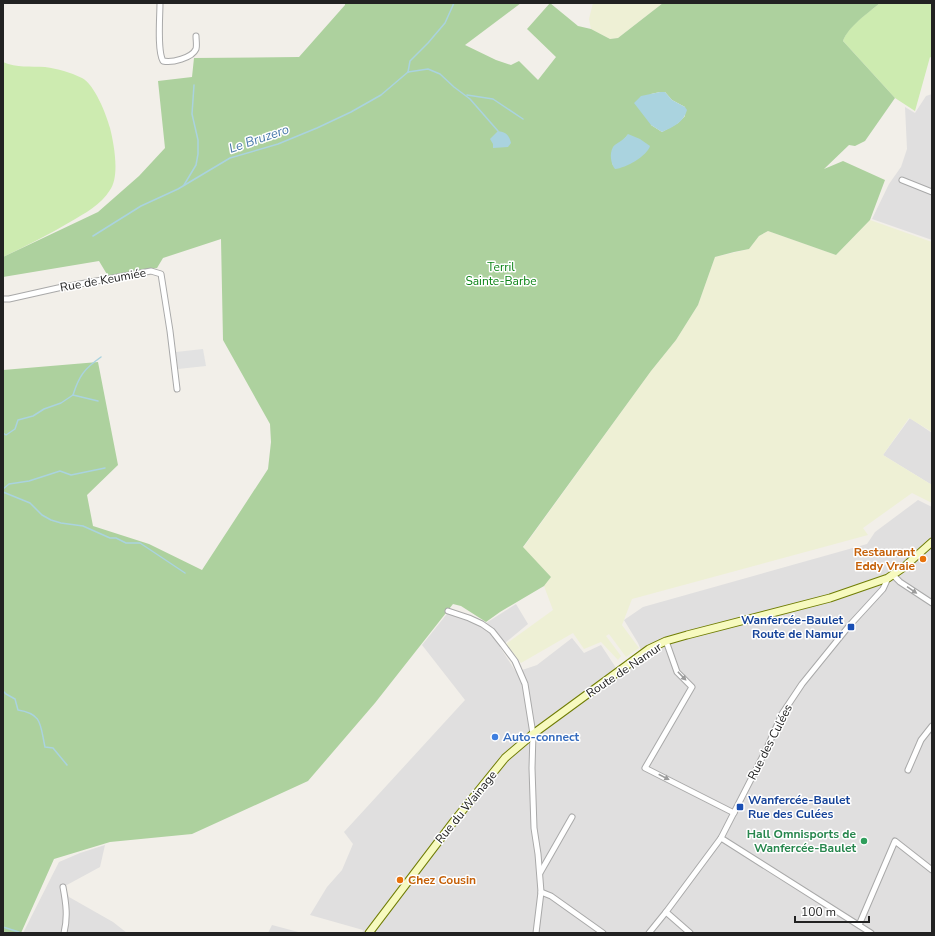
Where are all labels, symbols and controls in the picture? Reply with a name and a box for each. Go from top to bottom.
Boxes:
water label: Le Bruzero [226,120,292,158]
park label: Terril Sainte-Barbe [465,259,537,289]
street label: Rue de Keumiée [59,265,147,295]
place label: Restaurant Eddy Vraie [854,544,915,574]
marker: Restaurant Eddy Vraie [918,554,928,564]
one-way arrow [907,586,917,594]
place label: Wanfercée-Baulet Route de Namur [741,612,843,642]
marker: Wanfercée-Baulet Route de Namur [846,622,856,632]
street label: Route de Namur [583,638,665,701]
one-way arrow [677,671,686,681]
street label: Rue des Culées [744,701,796,783]
place label: Auto-connect [503,729,580,745]
marker: Auto-connect [490,732,500,742]
street label: Rue du Wainage [432,767,500,847]
one-way arrow [658,774,669,781]
place label: Wanfercée-Baulet Rue des Culées [748,792,850,822]
marker: Wanfercée-Baulet Rue des Culées [735,802,745,812]
place label: Hall Omnisports de Wanfercée-Baulet [747,826,856,856]
marker: Hall Omnisports de Wanfercée-Baulet [859,836,869,846]
place label: Chez Cousin [408,872,476,888]
marker: Chez Cousin [395,875,405,885]
scale bar [795,898,869,924]
text: 100 m [801,904,836,920]

